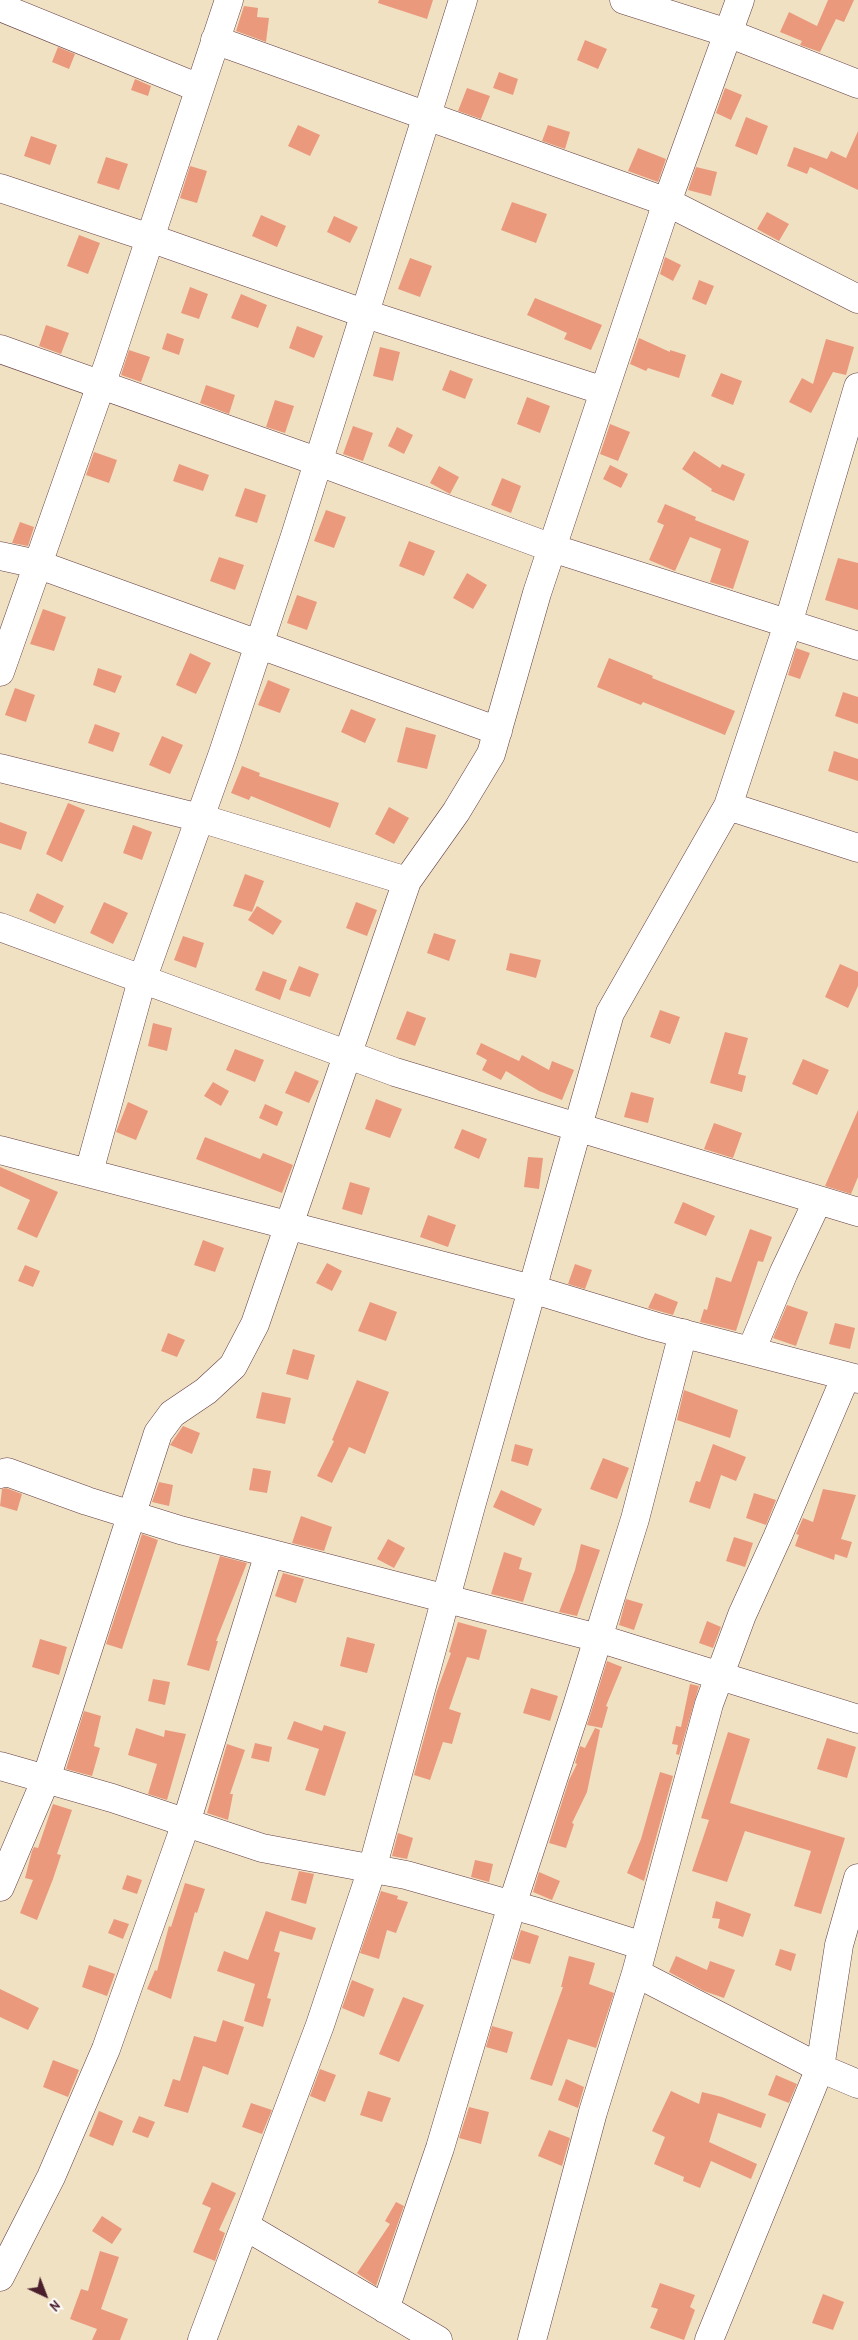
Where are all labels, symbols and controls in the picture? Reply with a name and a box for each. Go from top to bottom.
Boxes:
north arrow [20,2270,70,2320]
text: N [46,2297,65,2316]

